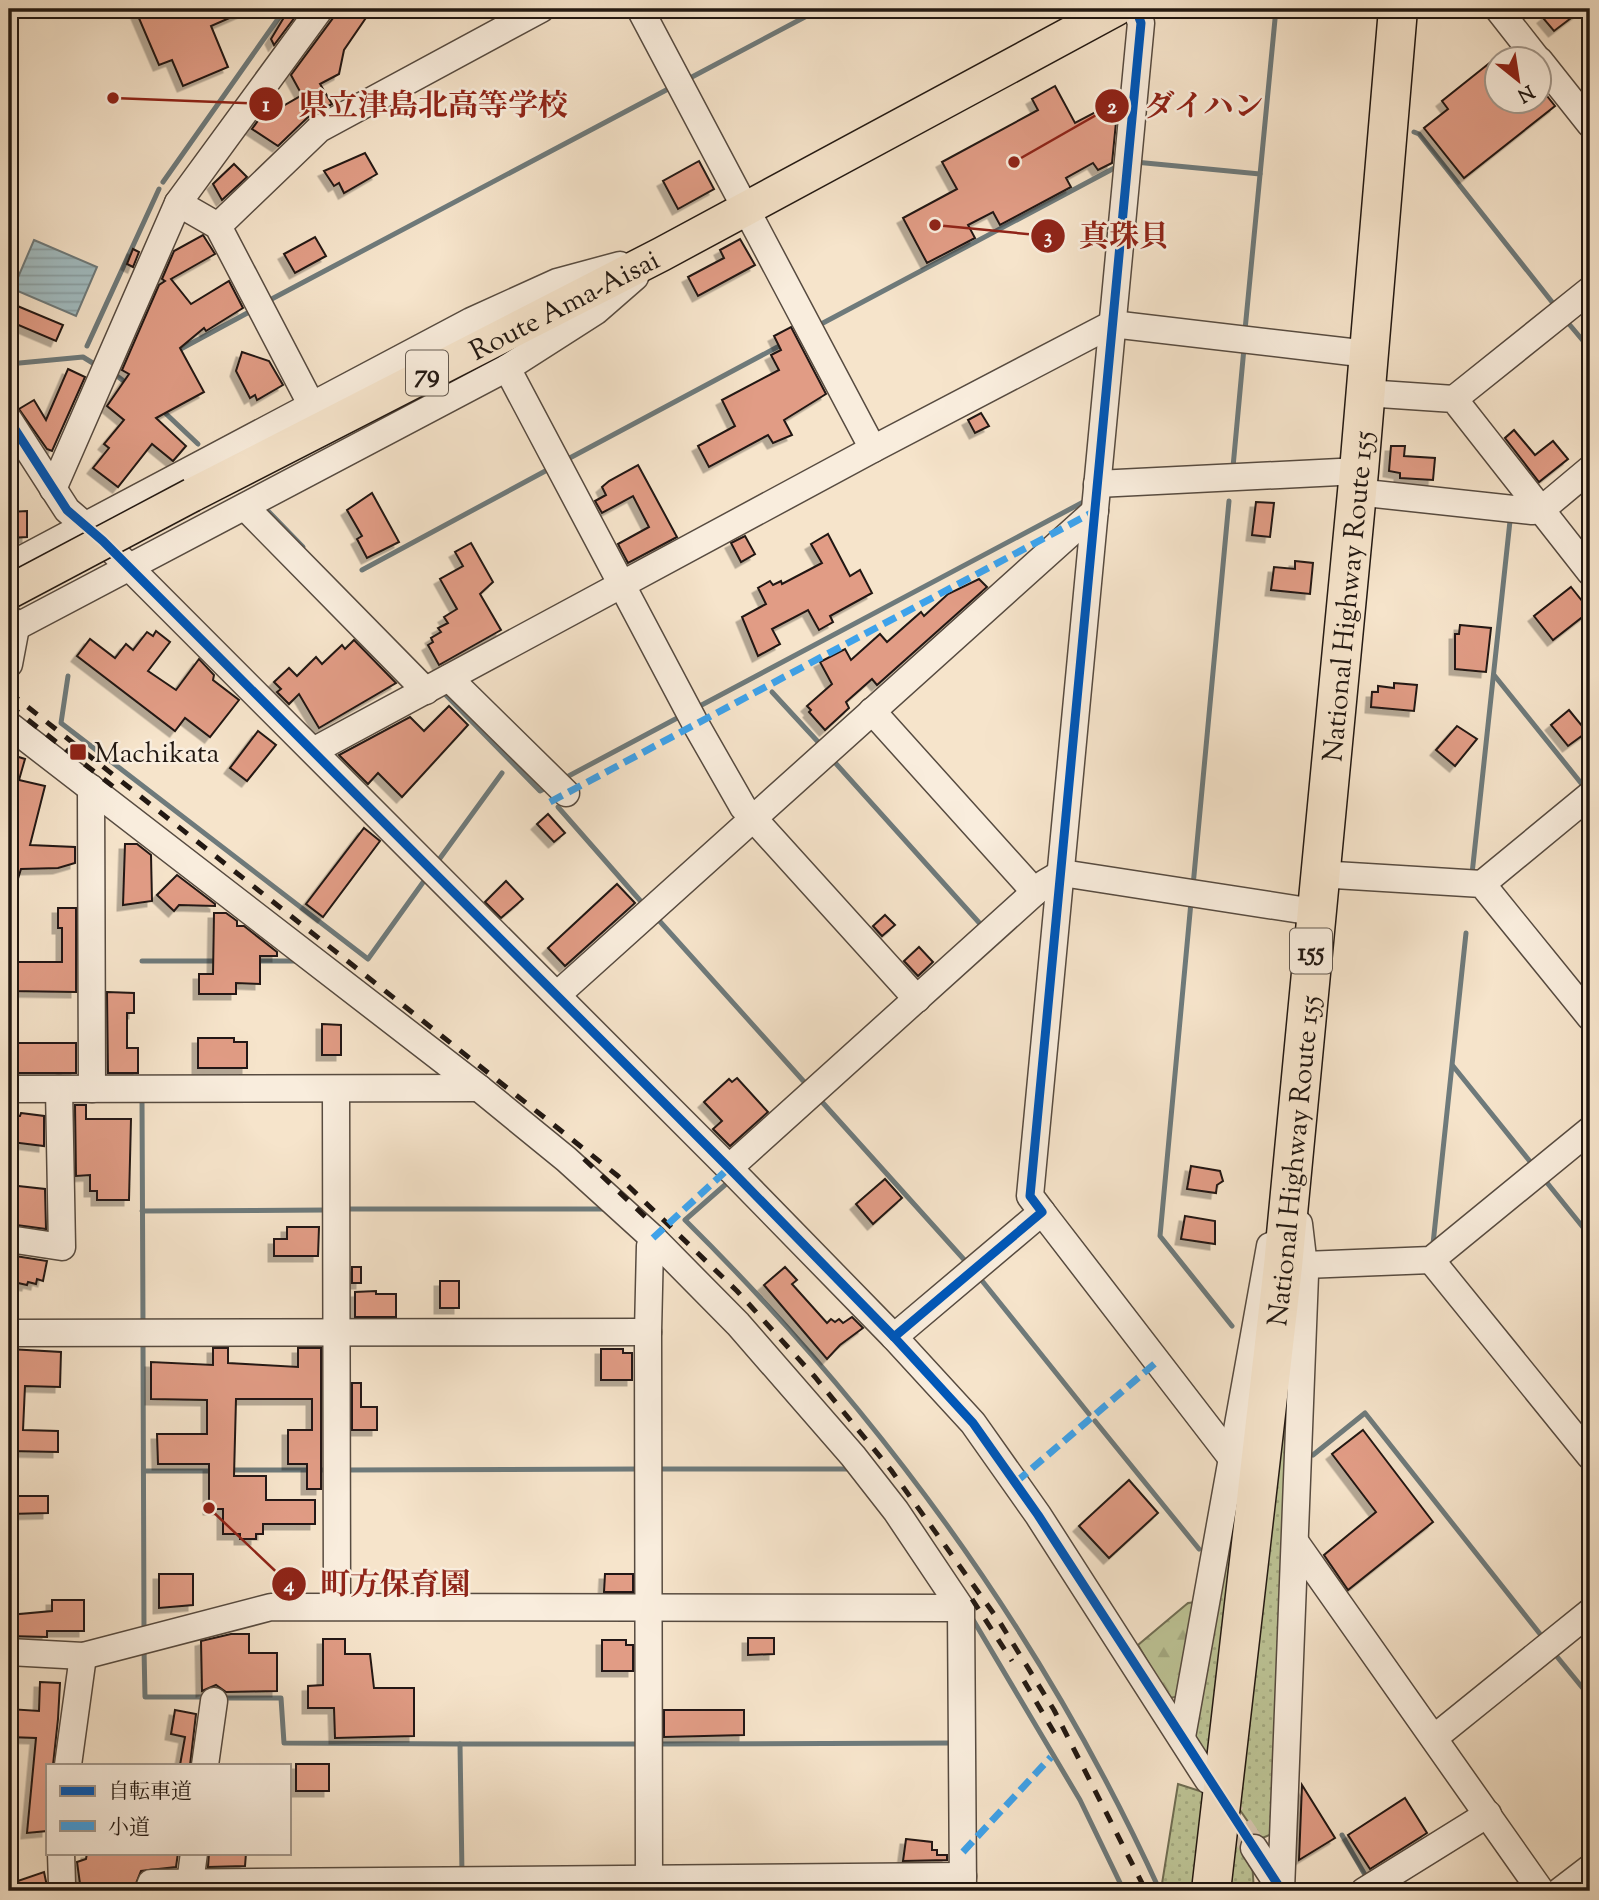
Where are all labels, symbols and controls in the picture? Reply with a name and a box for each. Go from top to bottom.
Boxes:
north arrow [1484,46,1554,116]
text: N [1512,77,1539,108]
callout: 県立津島北高等学校 [249,79,582,130]
callout: ダイハン [1095,80,1278,131]
text: 県立津島北高等学校 [298,86,568,129]
text: ダイハン [1145,87,1263,130]
text: 1 [262,91,270,121]
text: 2 [1107,93,1117,123]
callout: 真珠貝 [1030,210,1183,261]
text: 真珠貝 [1079,217,1169,260]
text: 3 [1044,223,1052,253]
street label: Route Ama-Aisai [463,242,667,372]
road number: 79 [406,350,448,396]
street label: National Highway Route 155 [1314,429,1385,764]
place label: Machikata [94,735,220,775]
marker: Machikata [68,742,88,762]
road number: 155 [1290,928,1332,974]
street label: National Highway Route 155 [1259,993,1332,1329]
callout: 町方保育園 [271,1558,484,1609]
text: 町方保育園 [320,1565,470,1608]
text: 4 [283,1571,295,1601]
legend [46,1764,290,1854]
text: 自転車道 [108,1778,192,1808]
text: 小道 [108,1814,150,1844]

